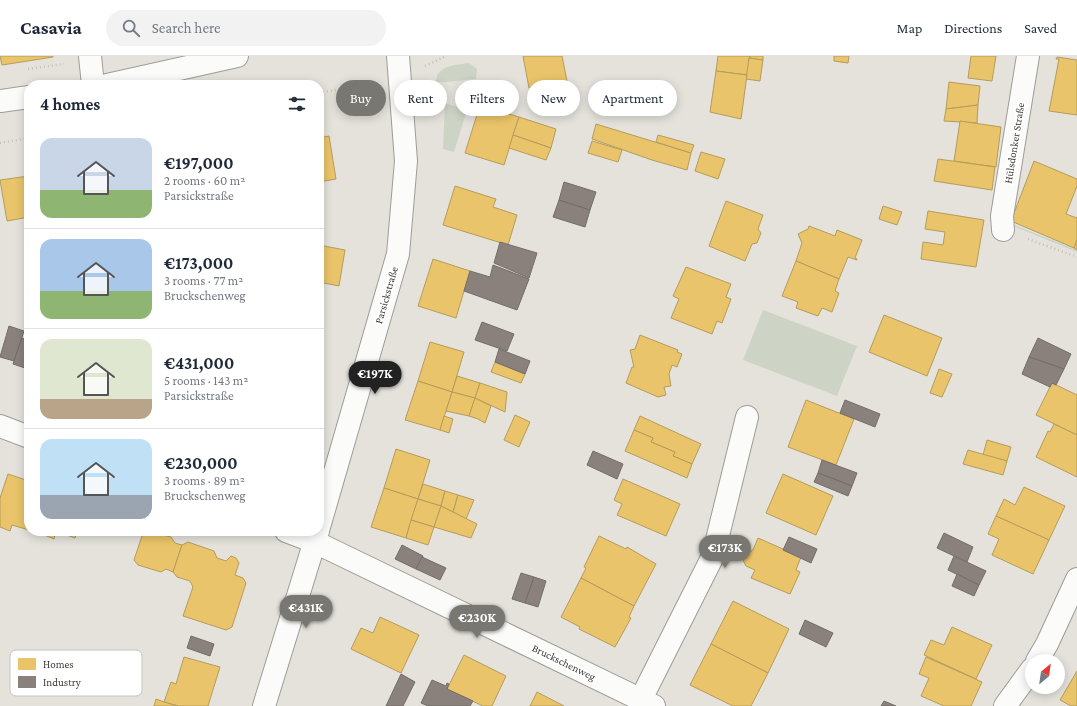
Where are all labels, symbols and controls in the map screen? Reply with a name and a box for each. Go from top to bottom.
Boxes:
search box [106,10,386,46]
text: Casavia [20,17,82,38]
icon: search [120,17,142,39]
text: Search here [152,20,221,36]
text: Map [897,20,922,36]
text: Directions [944,20,1002,36]
text: Saved [1024,20,1057,36]
chip: Buy [336,80,386,116]
chip: Rent [394,80,447,116]
chip: Filters [455,80,519,116]
chip: New [527,80,580,116]
chip: Apartment [588,80,677,116]
icon: filters [286,93,308,115]
text: 4 homes [40,95,100,114]
street label: Hülsdonker Straße [1002,101,1026,184]
icon: home [72,154,120,202]
text: €197,000 [164,154,233,173]
text: 2 rooms · 60 m² [164,173,245,188]
text: Parsickstraße [164,188,234,203]
text: €173,000 [164,254,233,273]
icon: home [72,255,120,303]
street label: Parsickstraße [372,265,400,325]
text: 3 rooms · 77 m² [164,273,243,288]
text: Bruckschenweg [164,288,246,303]
text: €431,000 [164,354,234,373]
icon: home [72,355,120,403]
pin: €197K [347,361,403,395]
text: €197K [358,366,392,381]
text: 5 rooms · 143 m² [164,373,248,388]
text: Parsickstraße [164,388,234,403]
text: €230,000 [164,454,238,473]
icon: home [72,455,120,503]
text: 3 rooms · 89 m² [164,473,245,488]
text: Bruckschenweg [164,488,246,503]
pin: €173K [697,535,753,569]
text: €173K [708,540,742,555]
pin: €431K [278,595,334,629]
text: €431K [289,600,323,615]
pin: €230K [449,605,505,639]
text: €230K [458,610,496,625]
street label: Bruckschenweg [530,641,598,684]
legend [10,650,142,696]
north arrow [1025,654,1065,694]
map controls [1025,654,1065,694]
text: Homes [43,658,74,670]
text: Industry [43,676,82,689]

